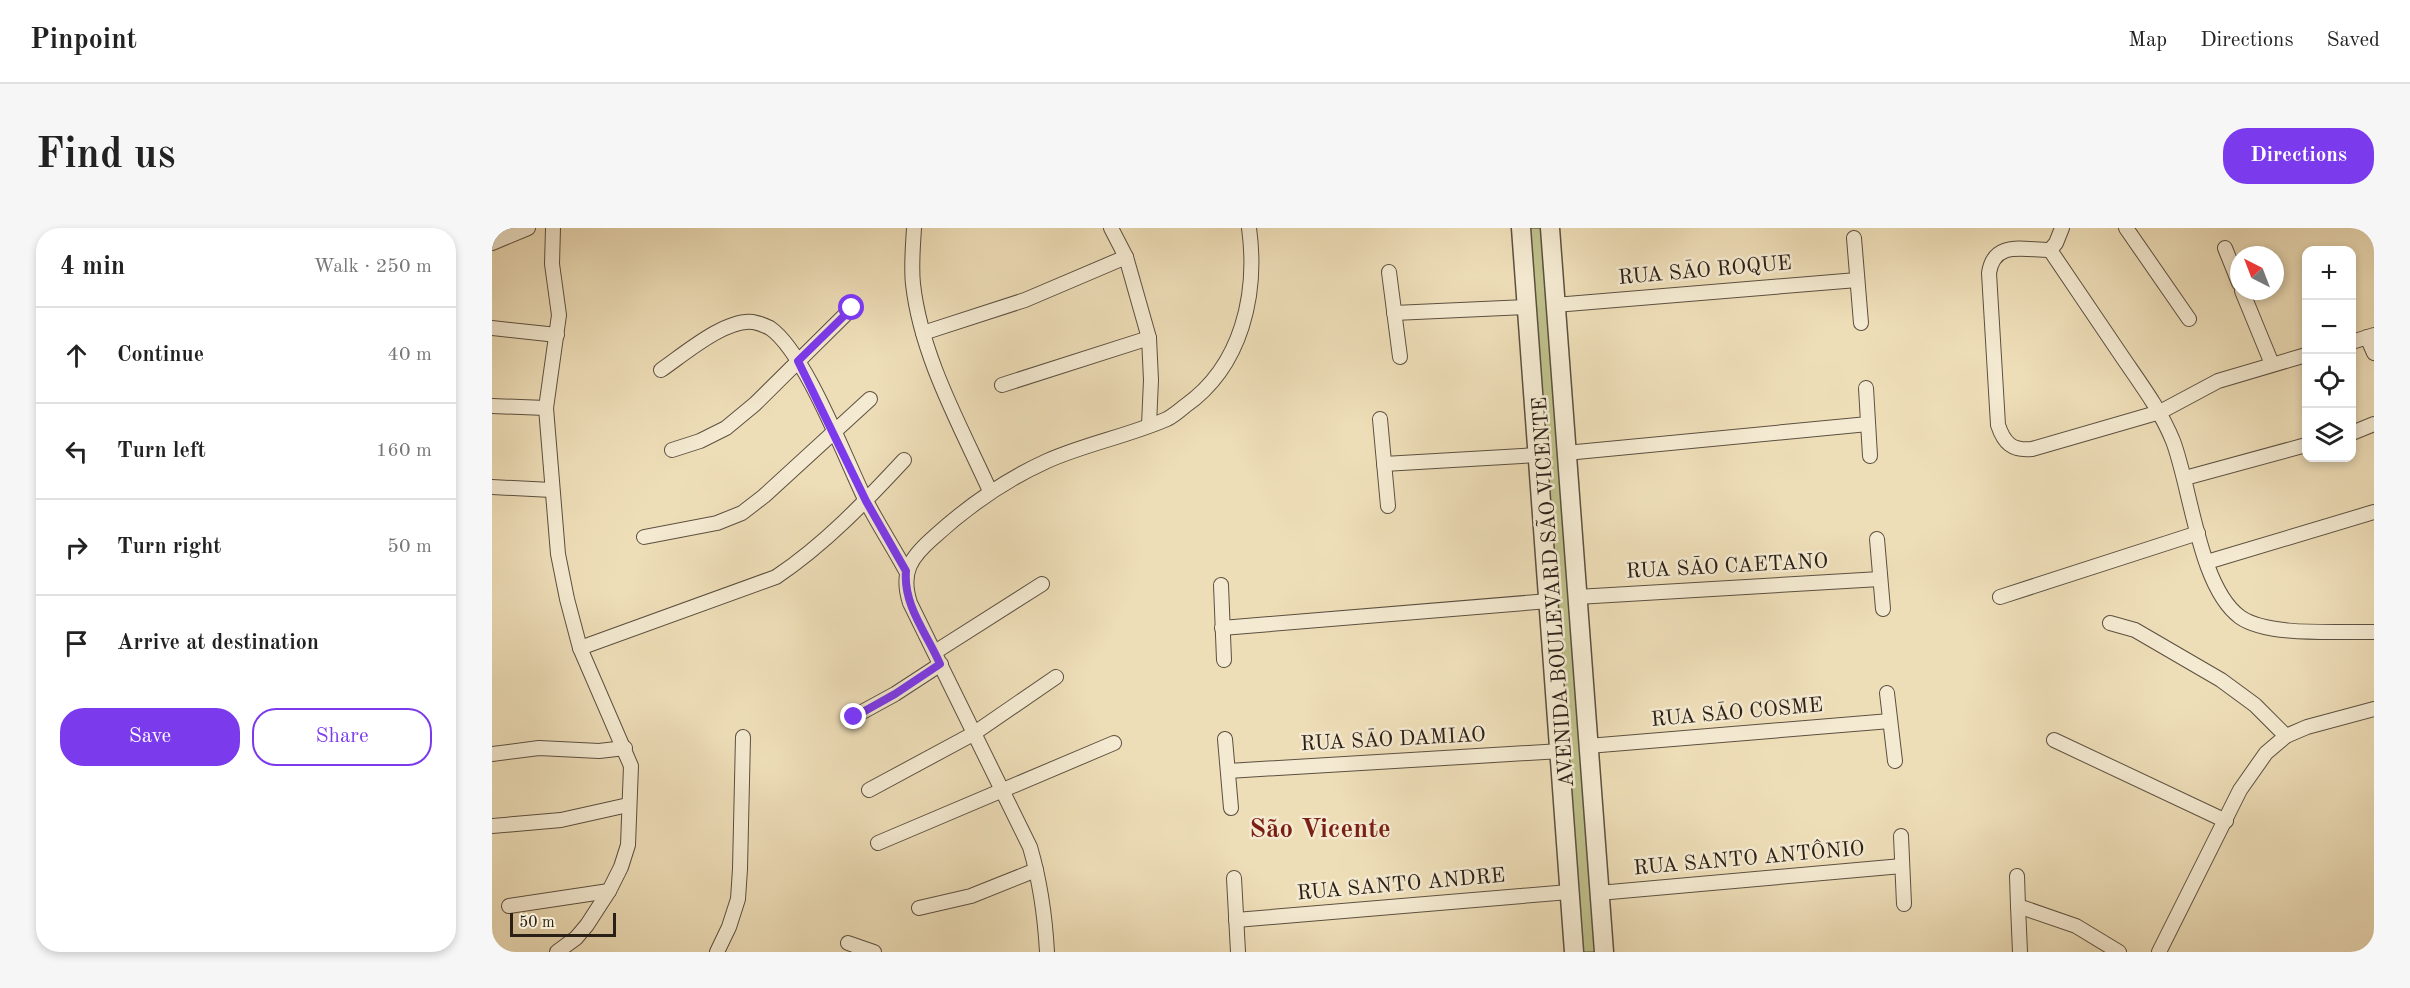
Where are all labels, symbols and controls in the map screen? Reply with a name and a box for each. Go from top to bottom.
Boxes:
text: Pinpoint [30,27,137,55]
text: Map [2128,30,2167,51]
text: Directions [2200,30,2294,51]
text: Saved [2327,30,2380,51]
button: Directions [2223,128,2374,184]
text: Find us [36,135,175,177]
north arrow [2230,246,2284,300]
map controls [2302,246,2356,462]
button: + [2302,246,2356,300]
street label: RUA SĀO ROQUE [1617,251,1793,289]
text: 4 min [60,254,125,280]
text: Walk · 250 m [313,257,432,277]
route start [838,294,864,320]
button: − [2302,300,2356,354]
icon: ahead [60,339,93,372]
text: Continue [117,344,204,366]
text: 40 m [387,345,432,365]
button: locate [2302,354,2356,408]
street label: AVENIDA BOULEVARD SÃO VICENTE [1526,396,1578,788]
button: layers [2302,408,2356,462]
icon: left [60,435,93,468]
text: Turn left [117,440,206,462]
text: 160 m [376,441,432,461]
icon: right [60,531,93,564]
text: Turn right [117,536,221,558]
text: 50 m [387,537,432,557]
street label: RUA SĀO CAETANO [1625,549,1829,583]
icon: arrive [60,627,93,660]
text: Arrive at destination [117,632,319,654]
street label: RUA SĀO COSME [1650,693,1824,731]
route end [840,703,866,729]
button: Save [60,708,240,766]
button: Share [252,708,432,766]
street label: RUA SĀO DAMIAO [1300,723,1486,755]
district label: São Vicente [1249,816,1391,843]
street label: RUA SANTO ANTÔNIO [1632,834,1865,880]
street label: RUA SANTO ANDRE [1296,865,1506,905]
scale bar [510,910,616,938]
text: 50 m [519,915,555,931]

